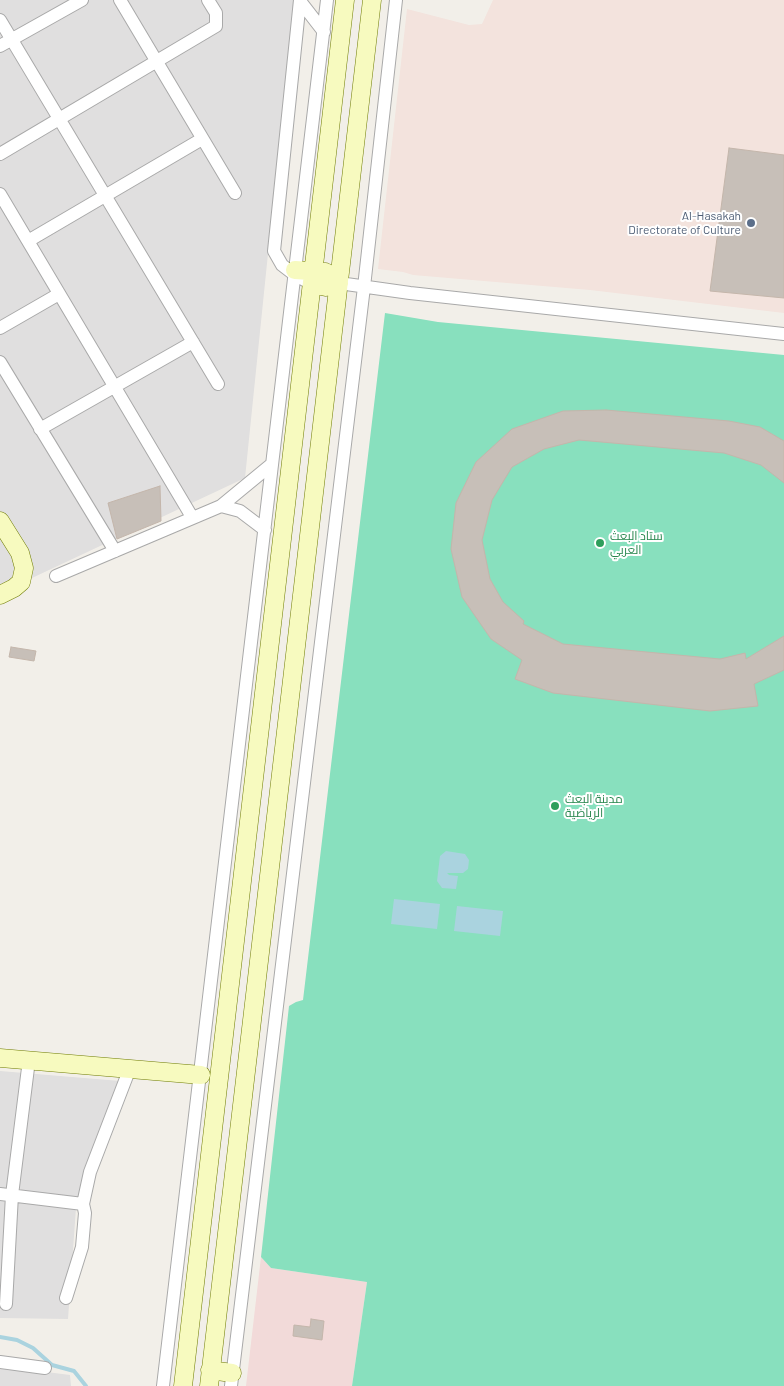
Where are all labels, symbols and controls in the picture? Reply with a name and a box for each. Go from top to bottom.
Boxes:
place label: Al-Hasakah Directorate of Culture [628,209,741,237]
marker: Al-Hasakah Directorate of Culture [745,217,757,229]
place label: ستاد البعث العربي [610,529,663,557]
marker: ستاد البعث العربي [594,537,606,549]
place label: مدينة البعث الرياضية [565,792,623,820]
marker: مدينة البعث الرياضية [549,800,561,812]

